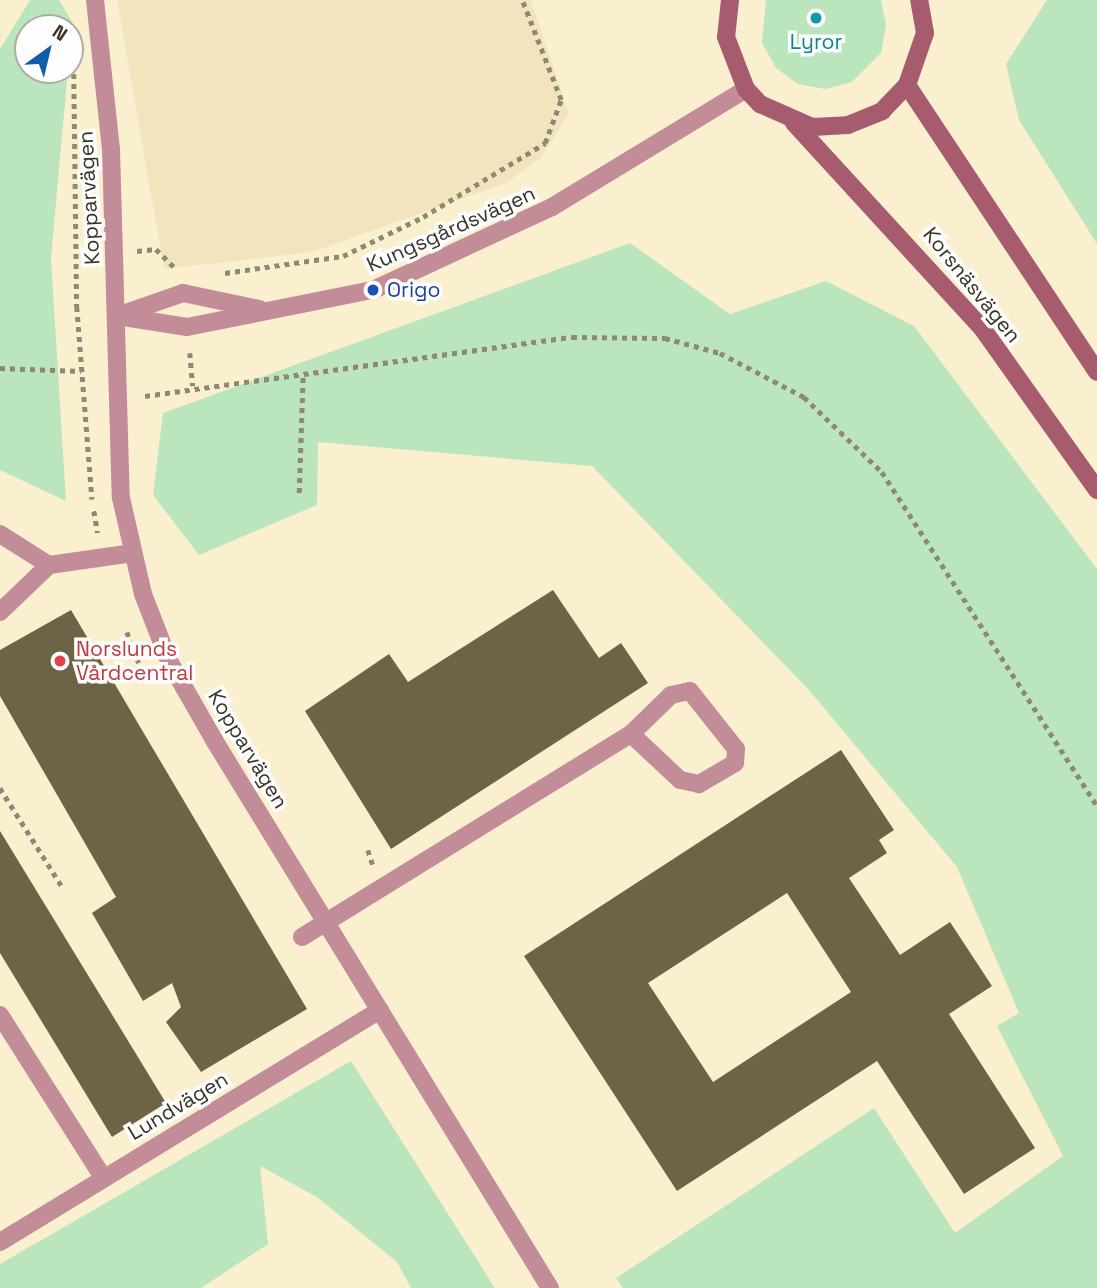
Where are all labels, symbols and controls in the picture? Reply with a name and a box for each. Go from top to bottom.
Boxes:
marker: Lyror [808,10,824,26]
north arrow [14,14,84,84]
text: N [48,19,72,47]
place label: Lyror [790,29,842,55]
street label: Kopparvägen [73,130,105,266]
street label: Kungsgårdsvägen [363,181,539,277]
street label: Korsnäsvägen [918,222,1026,348]
place label: Origo [387,277,441,303]
marker: Origo [365,282,381,298]
place label: Norslunds Vårdcentral [76,636,193,686]
marker: Norslunds Vårdcentral [50,651,70,671]
street label: Kopparvägen [203,685,293,813]
street label: Lundvägen [123,1066,233,1146]

